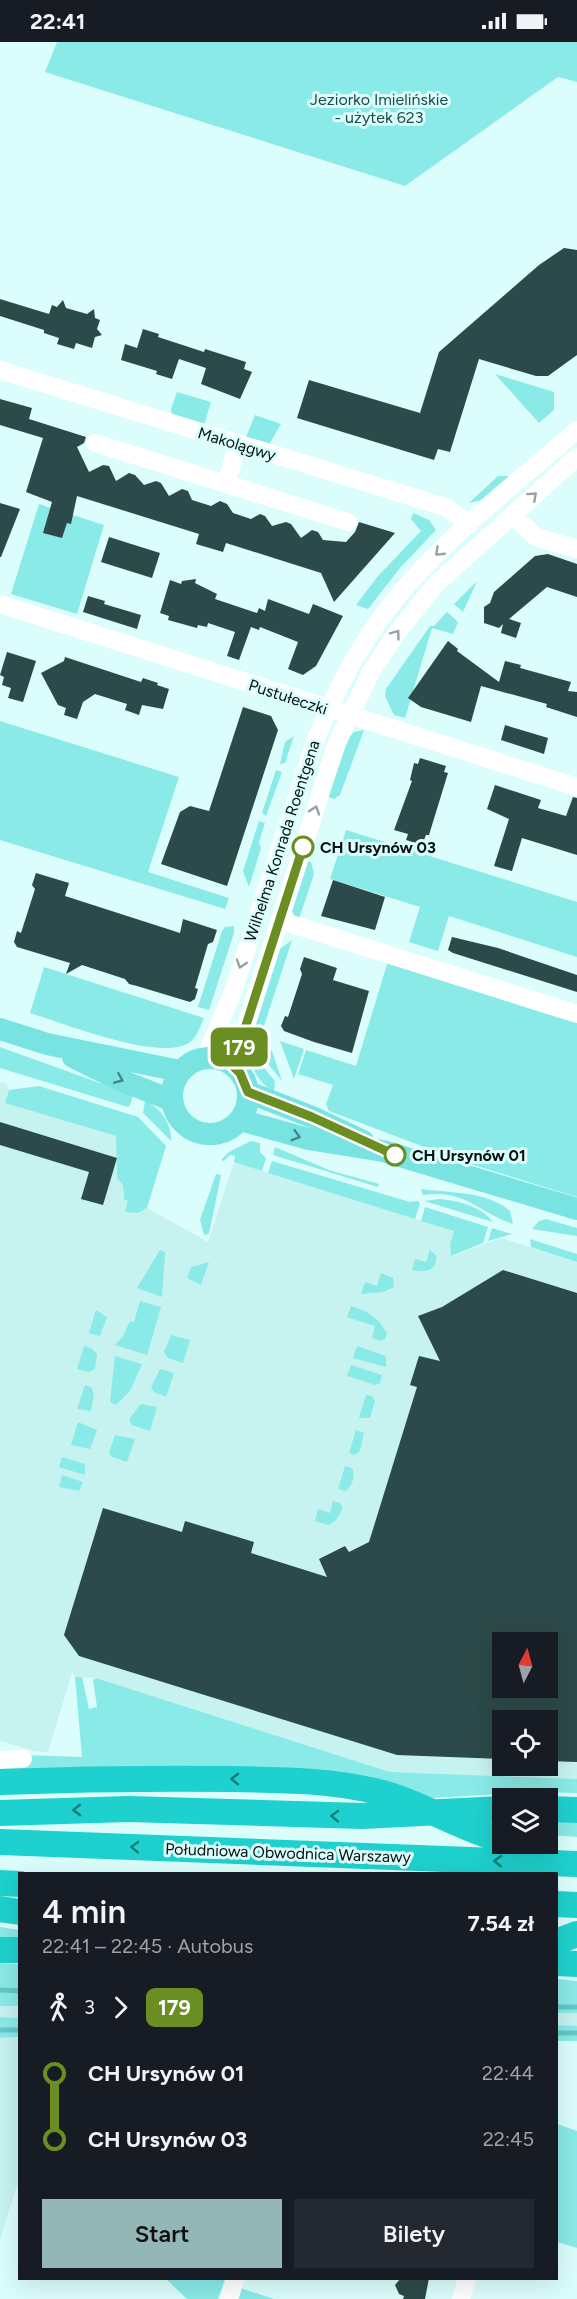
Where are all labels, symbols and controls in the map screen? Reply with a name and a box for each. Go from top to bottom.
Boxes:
text: 22:41 [30,8,85,35]
park label: Jeziorko Imielińskie - użytek 623 [310,90,448,127]
street label: Makolągwy [196,423,279,465]
one-way arrow [526,492,537,503]
one-way arrow [436,545,447,556]
one-way arrow [389,629,400,640]
street label: Pustułeczki [246,675,330,719]
street label: Wilhelma Konrada Roentgena [240,738,324,944]
one-way arrow [308,805,320,816]
marker: CH Ursynów 03 [292,836,314,858]
place label: CH Ursynów 03 [320,838,436,857]
one-way arrow [236,958,249,969]
line badge: 179 [204,1028,274,1066]
text: 179 [223,1035,255,1060]
one-way arrow [112,1072,123,1084]
one-way arrow [290,1129,301,1141]
marker: CH Ursynów 01 [384,1144,406,1166]
place label: CH Ursynów 01 [412,1146,526,1165]
north arrow [492,1632,558,1698]
map controls [492,1632,558,1854]
button: locate [492,1710,558,1776]
one-way arrow [230,1773,239,1786]
button: layers [492,1788,558,1854]
one-way arrow [73,1804,82,1816]
one-way arrow [330,1809,339,1822]
street label: Południowa Obwodnica Warszawy [165,1839,412,1867]
one-way arrow [130,1840,139,1853]
one-way arrow [493,1854,502,1867]
text: 4 min [42,1892,126,1931]
text: 7.54 zł [468,1910,534,1937]
text: 22:41 – 22:45 · Autobus [42,1934,253,1958]
icon: walk [42,1991,75,2024]
icon: forward [104,1991,137,2024]
text: 3 [84,1995,95,2019]
text: 179 [158,1995,191,2020]
text: CH Ursynów 01 [88,2060,244,2087]
text: 22:44 [482,2061,534,2085]
text: CH Ursynów 03 [88,2126,247,2153]
text: 22:45 [483,2127,534,2151]
button: Start [42,2199,282,2268]
button: Bilety [294,2199,534,2268]

